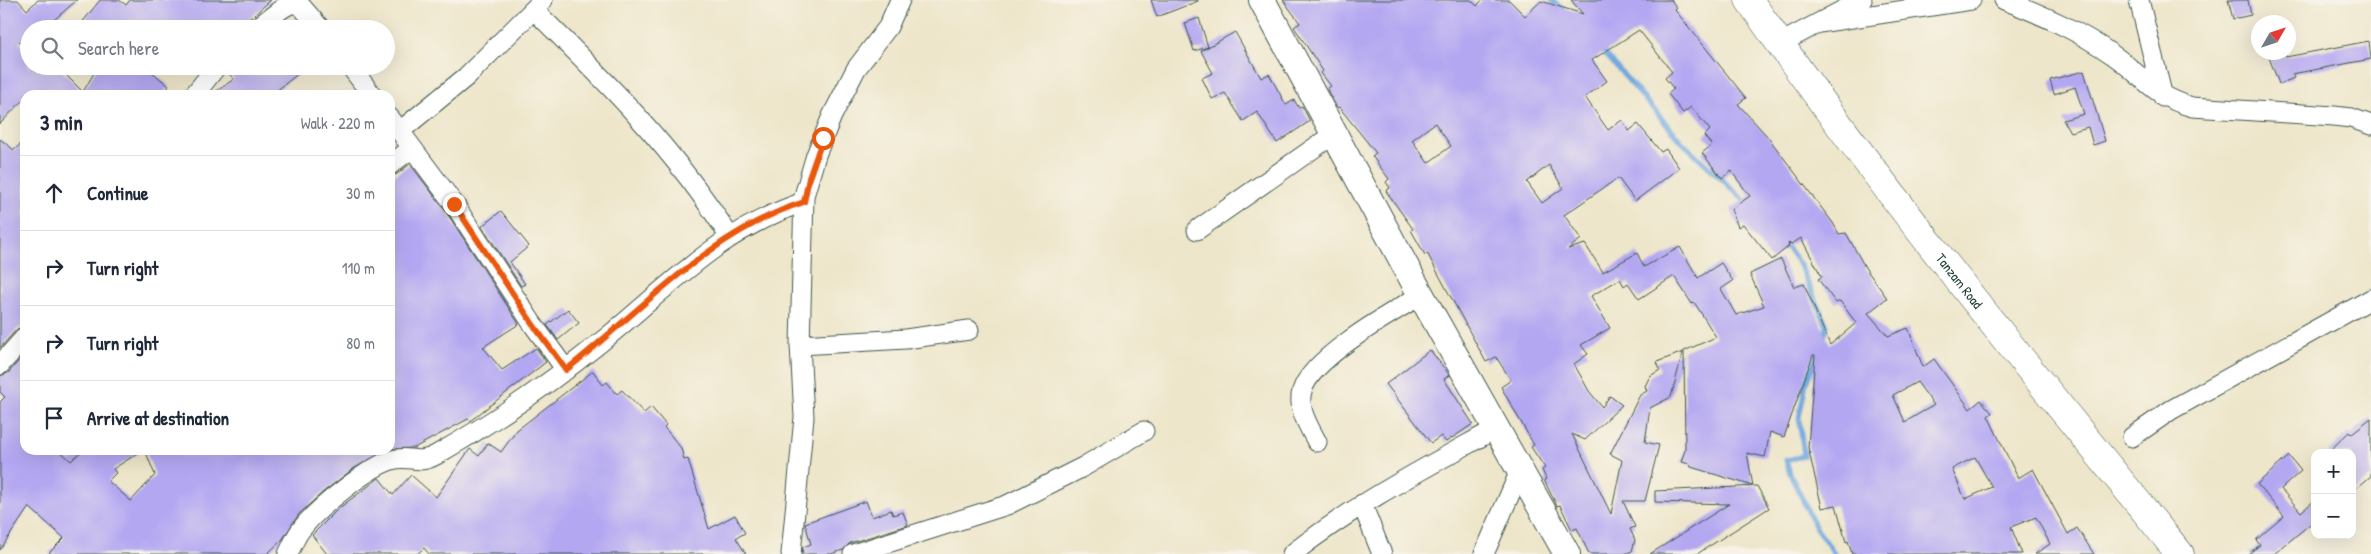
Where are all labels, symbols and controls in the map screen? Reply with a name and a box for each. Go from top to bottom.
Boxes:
north arrow [2251,15,2296,60]
search box [20,20,395,75]
icon: search [38,34,66,62]
text: Search here [78,35,159,61]
text: 3 min [40,108,83,137]
text: Walk · 220 m [301,112,375,134]
route start [812,127,835,150]
icon: ahead [40,179,68,207]
text: Continue [87,180,148,206]
text: 30 m [346,182,375,204]
route end [443,193,466,216]
street label: Tanzam Road [1932,249,1988,313]
icon: right [40,254,68,282]
text: Turn right [87,255,158,281]
text: 110 m [342,257,375,279]
icon: right [40,329,68,357]
text: Turn right [87,330,158,356]
text: 80 m [346,332,375,354]
icon: arrive [40,404,68,432]
text: Arrive at destination [87,405,229,431]
map controls [2311,449,2356,539]
button: + [2311,449,2356,494]
button: − [2311,494,2356,539]

